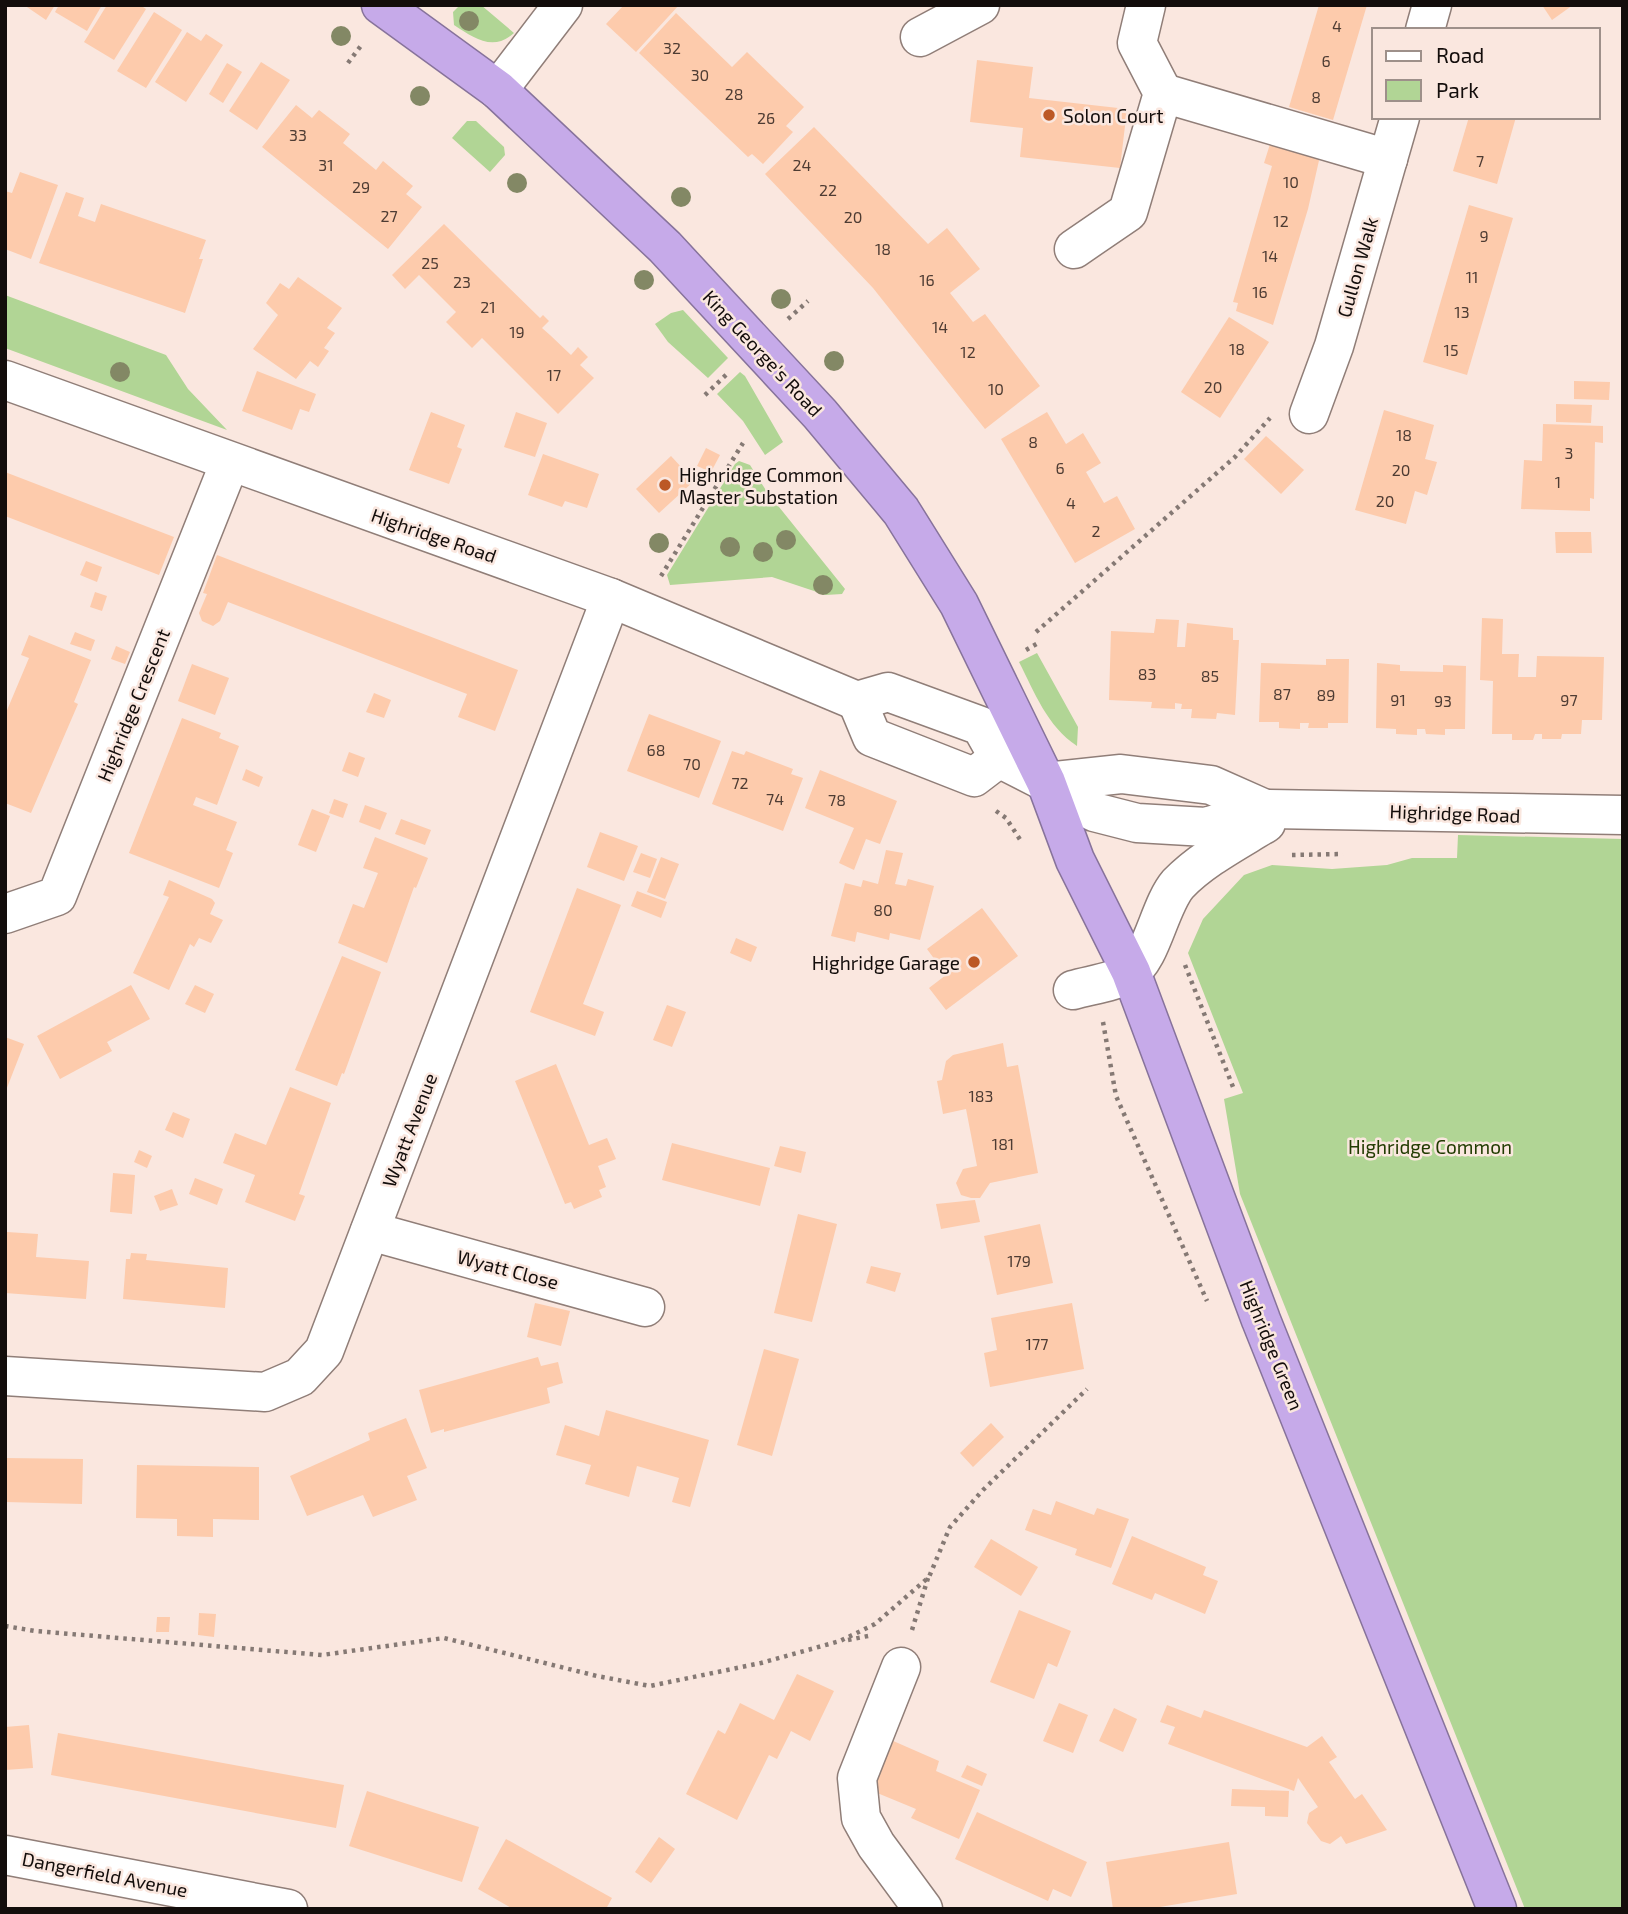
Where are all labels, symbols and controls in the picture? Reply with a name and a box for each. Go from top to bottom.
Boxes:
house number: 4 [1332,16,1342,35]
legend [1372,28,1600,119]
house number: 32 [663,38,681,57]
text: Road [1436,42,1484,67]
house number: 6 [1321,51,1331,70]
house number: 30 [691,65,709,84]
text: Park [1436,77,1479,102]
house number: 28 [725,84,743,103]
house number: 8 [1311,87,1321,106]
place label: Solon Court [1063,104,1163,127]
marker: Solon Court [1041,107,1057,123]
house number: 26 [757,108,775,127]
house number: 33 [289,125,307,144]
house number: 7 [1476,151,1484,170]
house number: 31 [318,155,334,174]
house number: 24 [793,155,812,174]
house number: 10 [1283,172,1299,191]
house number: 29 [352,177,370,196]
house number: 22 [819,180,837,199]
house number: 27 [380,206,398,225]
house number: 20 [844,207,862,226]
house number: 12 [1273,211,1289,230]
street label: Gullon Walk [1332,214,1382,320]
house number: 9 [1479,226,1489,245]
house number: 18 [875,239,891,258]
house number: 14 [1262,246,1278,265]
house number: 25 [421,253,439,272]
house number: 11 [1466,267,1478,286]
house number: 16 [919,270,935,289]
house number: 23 [453,272,471,291]
house number: 16 [1252,282,1268,301]
street label: King George's Road [698,285,828,421]
house number: 21 [480,297,496,316]
house number: 13 [1454,302,1470,321]
house number: 14 [932,317,948,336]
house number: 19 [509,322,525,341]
house number: 18 [1229,339,1245,358]
house number: 15 [1444,340,1458,359]
house number: 12 [960,342,976,361]
house number: 17 [547,365,561,384]
house number: 20 [1204,377,1222,396]
house number: 10 [988,379,1004,398]
house number: 18 [1396,425,1412,444]
house number: 8 [1028,432,1038,451]
house number: 3 [1565,443,1573,462]
house number: 6 [1055,458,1065,477]
house number: 20 [1392,460,1410,479]
place label: Highridge Common Master Substation [679,463,843,508]
house number: 1 [1555,472,1561,491]
marker: Highridge Common Master Substation [657,477,673,493]
house number: 20 [1376,491,1394,510]
house number: 4 [1066,493,1076,512]
street label: Highridge Road [368,503,500,567]
house number: 2 [1092,521,1101,540]
street label: Highridge Crescent [92,625,174,785]
house number: 83 [1138,664,1156,683]
house number: 85 [1201,666,1219,685]
house number: 87 [1273,684,1291,703]
house number: 89 [1317,685,1335,704]
house number: 91 [1390,690,1406,709]
house number: 97 [1560,690,1578,709]
house number: 93 [1434,691,1452,710]
house number: 68 [647,740,665,759]
house number: 70 [683,754,701,773]
house number: 72 [731,773,749,792]
house number: 74 [766,789,784,808]
house number: 78 [828,790,846,809]
street label: Highridge Road [1389,799,1521,827]
house number: 80 [873,900,893,919]
place label: Highridge Garage [812,951,960,974]
marker: Highridge Garage [966,954,982,970]
street label: Wyatt Avenue [377,1070,441,1190]
house number: 183 [969,1086,993,1105]
house number: 181 [992,1134,1014,1153]
park label: Highridge Common [1348,1135,1512,1158]
street label: Wyatt Close [455,1244,561,1294]
house number: 179 [1007,1251,1031,1270]
street label: Highridge Green [1235,1277,1309,1413]
house number: 177 [1026,1334,1048,1353]
street label: Dangerfield Avenue [20,1847,190,1901]

